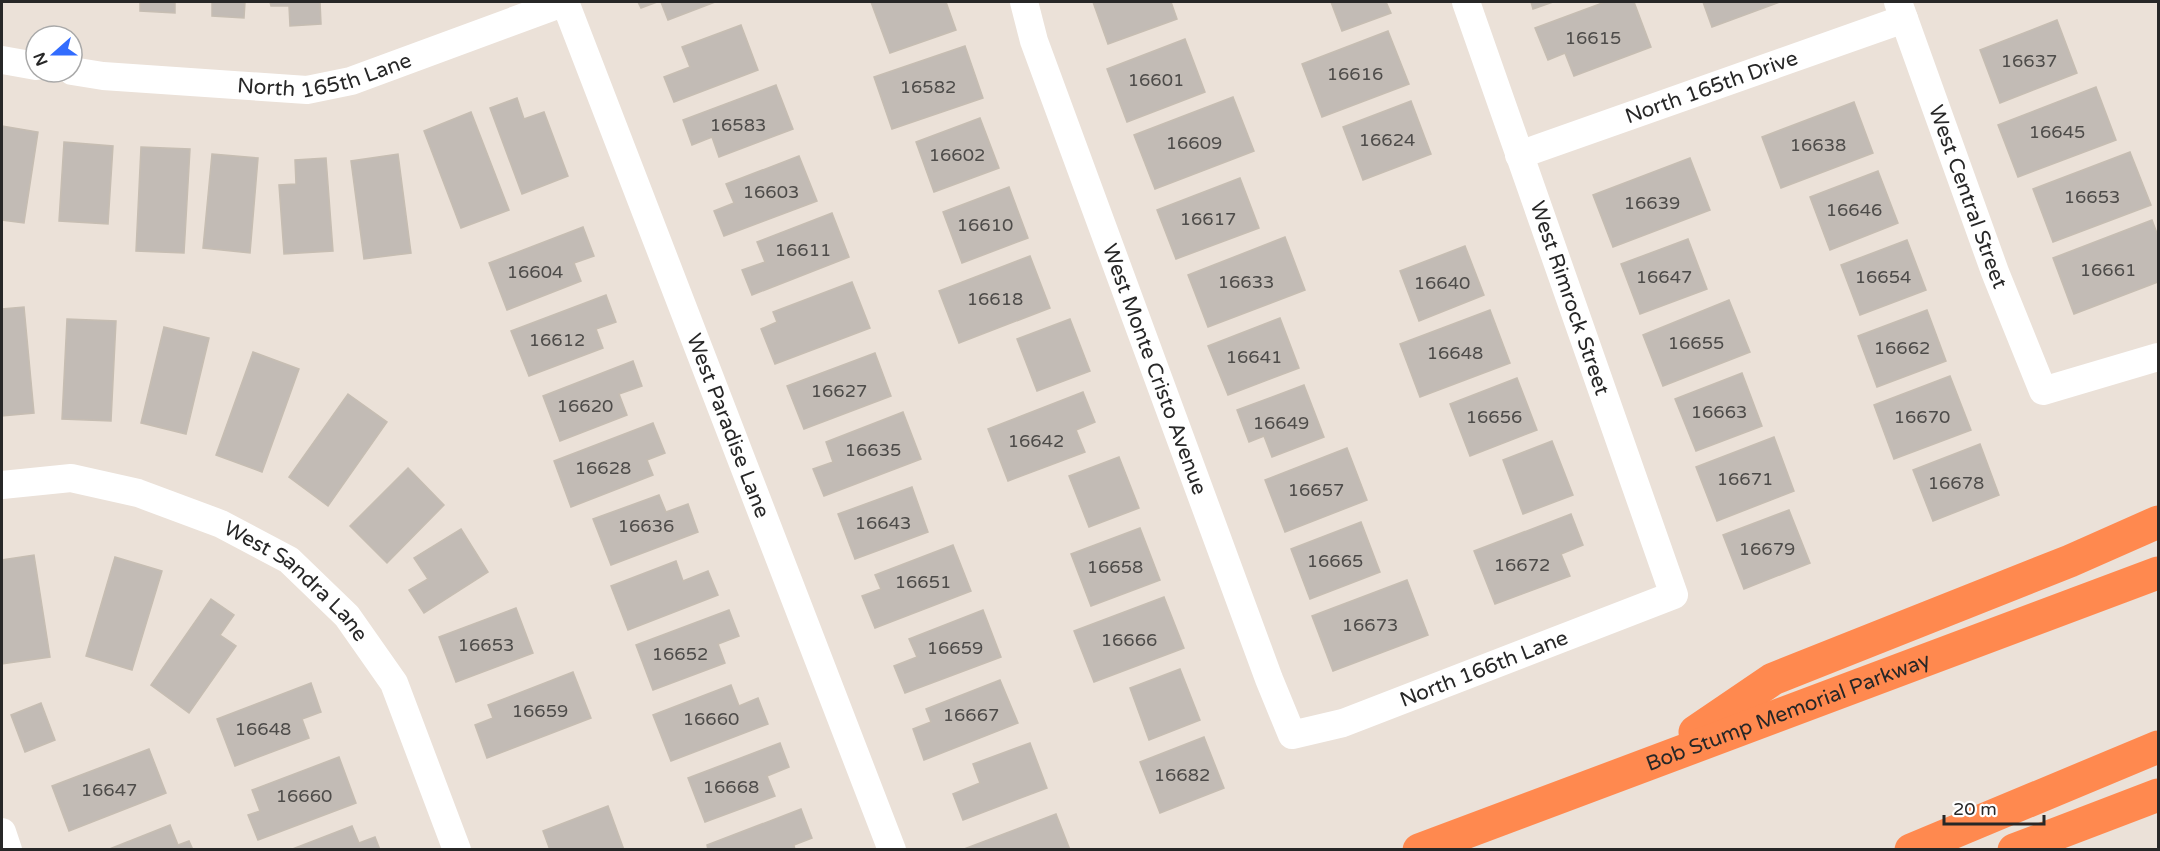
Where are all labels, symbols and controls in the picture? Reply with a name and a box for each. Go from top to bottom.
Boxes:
north arrow [24,24,84,84]
house number: 16615 [1565,27,1621,49]
street label: North 165th Drive [1622,45,1801,130]
street label: North 165th Lane [236,48,415,104]
text: N [29,49,53,69]
house number: 16637 [2001,50,2057,72]
house number: 16616 [1327,63,1383,85]
house number: 16601 [1128,69,1184,91]
house number: 16582 [900,76,956,98]
street label: West Central Street [1923,102,2012,292]
house number: 16583 [710,114,766,136]
house number: 16645 [2029,121,2085,143]
house number: 16624 [1359,129,1415,151]
house number: 16609 [1166,132,1222,154]
house number: 16638 [1790,134,1846,156]
house number: 16602 [929,144,985,166]
house number: 16603 [743,181,799,203]
house number: 16653 [2064,186,2120,208]
house number: 16639 [1624,192,1680,214]
street label: West Rimrock Street [1525,198,1615,399]
house number: 16646 [1826,199,1882,221]
house number: 16617 [1180,208,1236,230]
house number: 16610 [957,214,1013,236]
house number: 16611 [775,239,831,261]
street label: West Monte Cristo Avenue [1097,241,1212,498]
house number: 16661 [2080,259,2136,281]
house number: 16604 [507,261,563,283]
house number: 16647 [1636,266,1692,288]
house number: 16654 [1855,266,1911,288]
house number: 16633 [1218,271,1274,293]
house number: 16640 [1414,272,1470,294]
house number: 16618 [967,288,1023,310]
house number: 16612 [529,329,585,351]
street label: West Paradise Lane [681,330,775,522]
house number: 16655 [1668,332,1724,354]
house number: 16662 [1874,337,1930,359]
house number: 16648 [1427,342,1483,364]
house number: 16641 [1226,346,1282,368]
house number: 16627 [811,380,867,402]
house number: 16620 [557,395,613,417]
house number: 16663 [1691,401,1747,423]
house number: 16656 [1466,406,1522,428]
house number: 16670 [1894,406,1950,428]
house number: 16649 [1253,412,1309,434]
house number: 16642 [1008,430,1064,452]
house number: 16635 [845,439,901,461]
house number: 16628 [575,457,631,479]
house number: 16671 [1717,468,1773,490]
house number: 16678 [1928,472,1984,494]
house number: 16657 [1288,479,1344,501]
house number: 16643 [855,512,911,534]
house number: 16636 [618,515,674,537]
street label: West Sandra Lane [219,516,373,647]
house number: 16679 [1739,538,1795,560]
house number: 16665 [1307,550,1363,572]
house number: 16672 [1494,554,1550,576]
house number: 16658 [1087,556,1143,578]
house number: 16651 [895,571,951,593]
house number: 16673 [1342,614,1398,636]
street label: North 166th Lane [1396,625,1572,713]
house number: 16666 [1101,629,1157,651]
house number: 16653 [458,634,514,656]
house number: 16659 [927,637,983,659]
house number: 16652 [652,643,708,665]
street label: Bob Stump Memorial Parkway [1643,648,1934,777]
house number: 16659 [512,700,568,722]
house number: 16667 [943,704,999,726]
house number: 16660 [683,708,739,730]
house number: 16648 [235,718,291,740]
house number: 16682 [1154,764,1210,786]
house number: 16668 [703,776,759,798]
house number: 16647 [81,779,137,801]
house number: 16660 [276,785,332,807]
scale bar [1944,788,2044,826]
text: 20 m [1953,798,1997,820]

